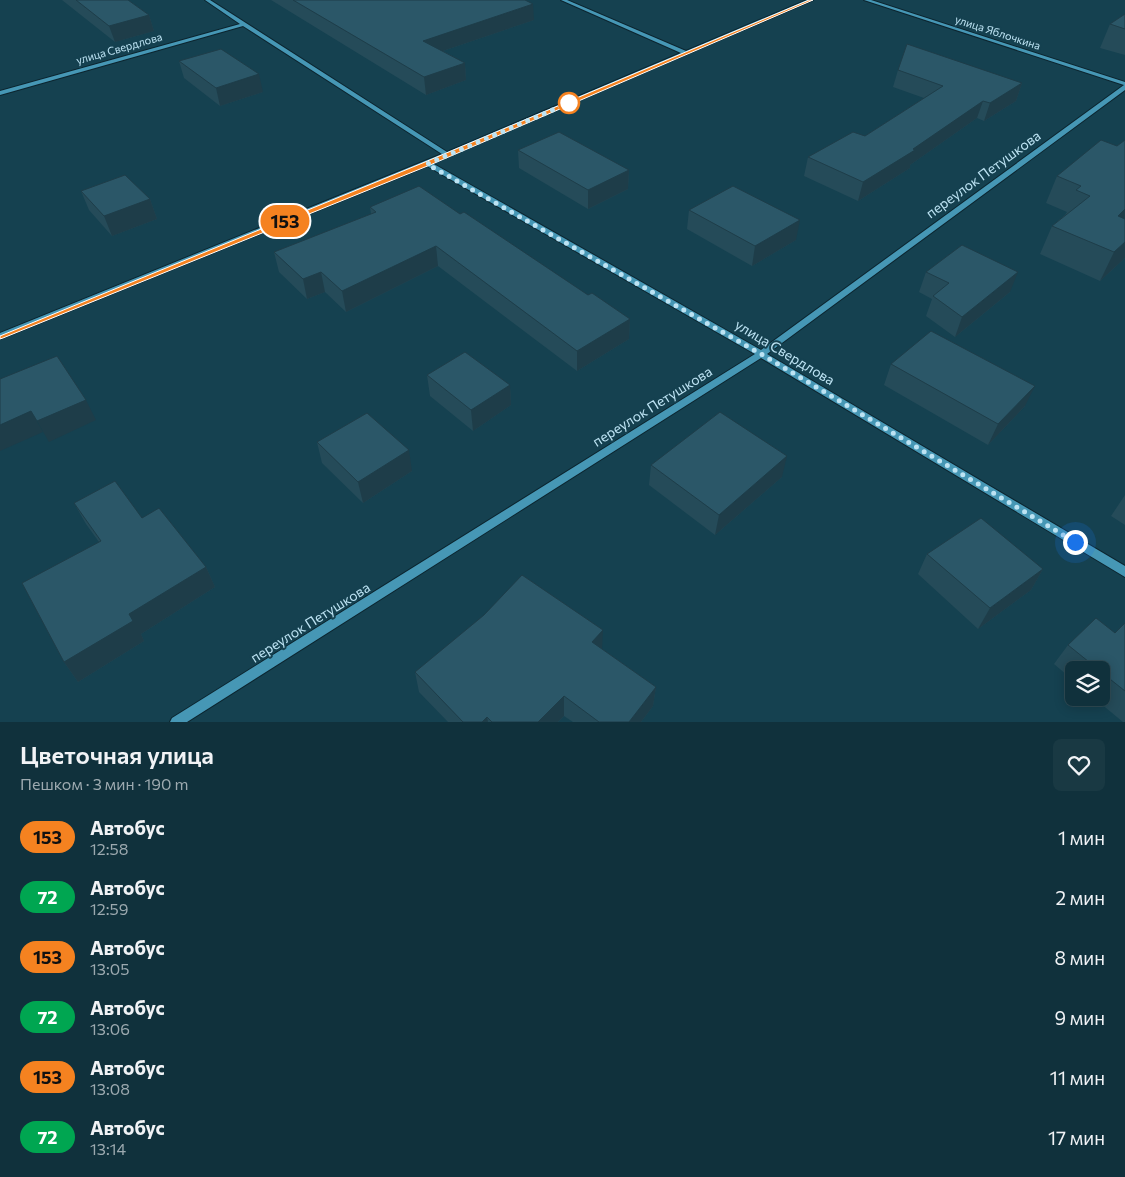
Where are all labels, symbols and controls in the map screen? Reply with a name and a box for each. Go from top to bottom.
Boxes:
street label: улица Яблочкина [954,12,1042,52]
street label: улица Свердлова [74,29,164,67]
unlabelled marker [558,92,580,114]
street label: переулок Петушкова [922,127,1044,221]
line badge: 153 [256,205,314,237]
text: 153 [270,210,300,232]
street label: улица Свердлова [732,316,838,388]
street label: переулок Петушкова [589,362,715,450]
your location [1063,530,1088,555]
street label: переулок Петушкова [247,578,373,666]
map controls [1065,661,1110,706]
button: layers [1065,661,1110,706]
button: heart [1053,739,1105,791]
text: Цветочная улица [20,740,214,769]
text: Пешком · 3 мин · 190 m [20,774,188,793]
text: Автобус [90,816,165,839]
text: 153 [33,826,62,848]
text: 1 мин [1058,826,1105,849]
text: 12:58 [90,839,128,858]
text: Автобус [90,876,165,899]
text: 72 [37,886,58,908]
text: 2 мин [1056,886,1105,909]
text: 12:59 [90,899,128,918]
text: Автобус [90,936,165,959]
text: 153 [33,946,62,968]
text: 8 мин [1055,946,1105,969]
text: 13:05 [90,959,129,978]
text: Автобус [90,996,165,1019]
text: 72 [37,1006,58,1028]
text: 9 мин [1055,1006,1105,1029]
text: 13:06 [90,1019,130,1038]
text: Автобус [90,1056,165,1079]
text: 153 [33,1066,62,1088]
text: 11 мин [1050,1066,1105,1089]
text: 13:08 [90,1079,130,1098]
text: Автобус [90,1116,165,1139]
text: 72 [37,1126,58,1148]
text: 17 мин [1048,1126,1105,1149]
text: 13:14 [90,1139,126,1158]

